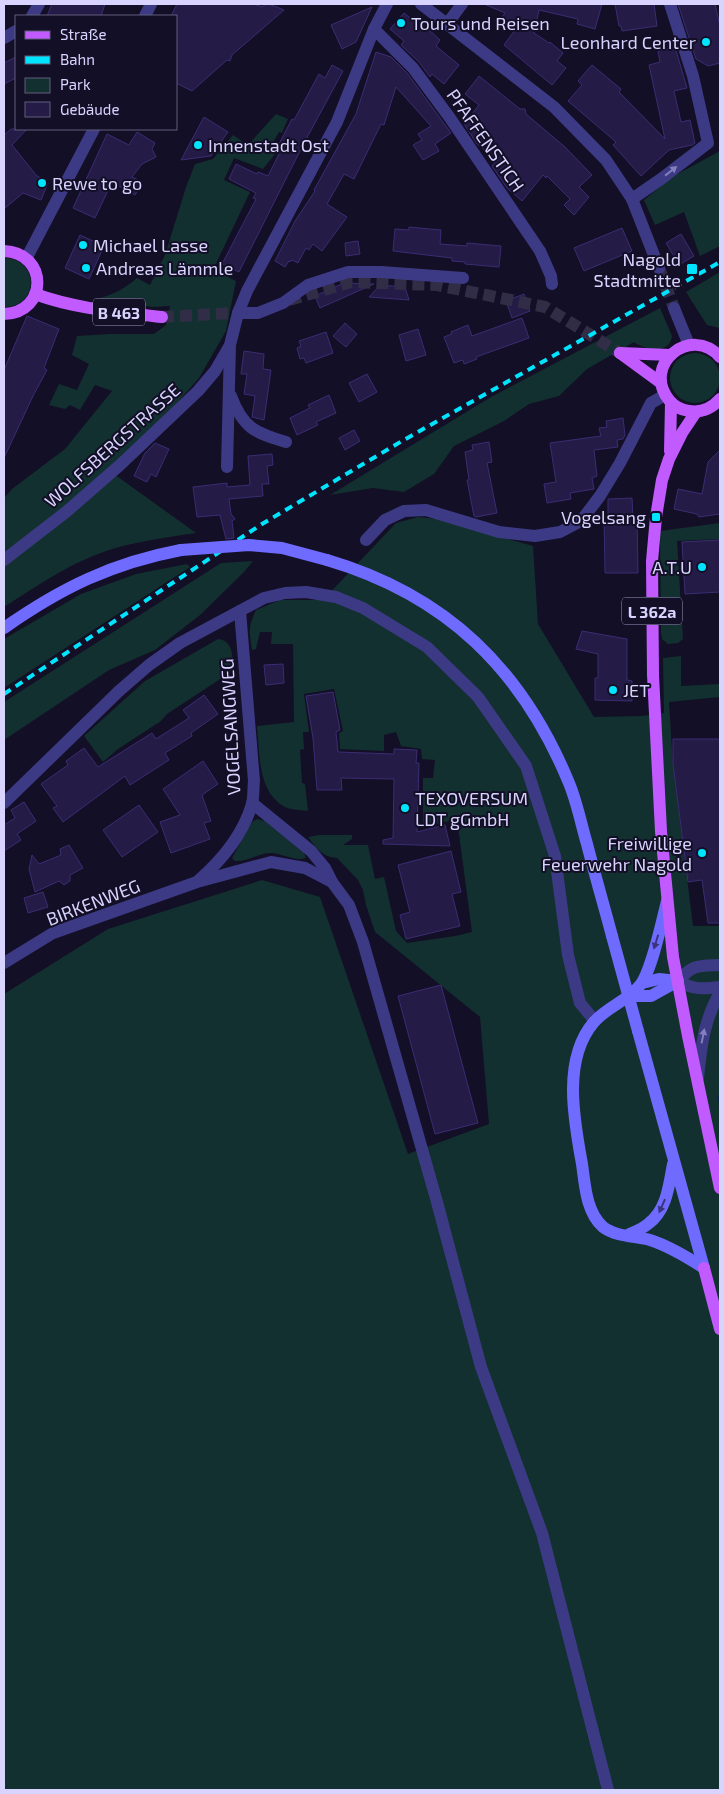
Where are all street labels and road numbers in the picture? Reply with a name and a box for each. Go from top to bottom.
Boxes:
street label: PFAFFENSTICH [442,84,530,196]
road number: B 463 [93,298,145,326]
street label: WOLFSBERGSTRASSE [40,378,184,512]
road number: L 362a [622,598,682,624]
street label: VOGELSANGWEG [215,658,245,796]
street label: BIRKENWEG [43,874,143,930]

